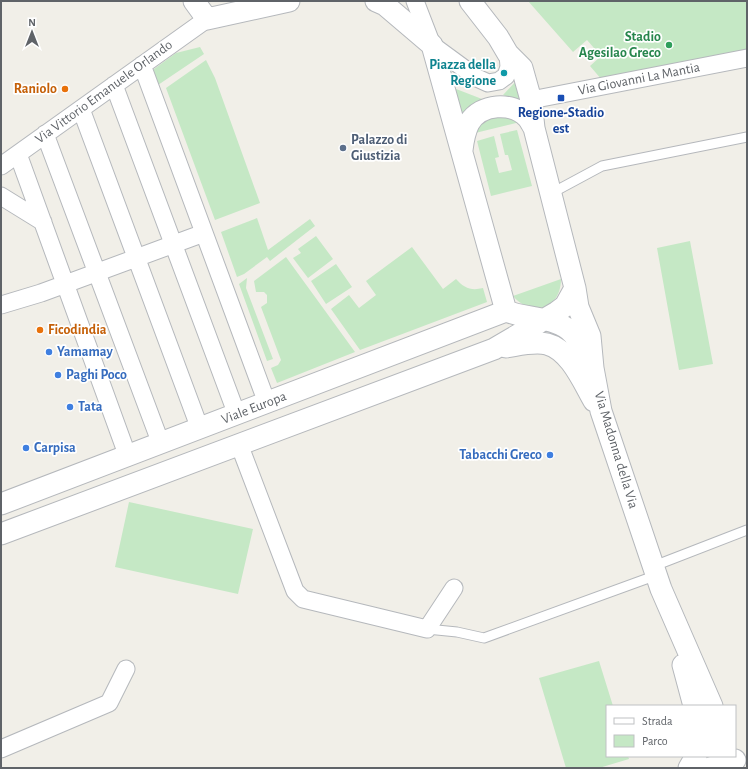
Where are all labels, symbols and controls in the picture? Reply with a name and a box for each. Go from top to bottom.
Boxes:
north arrow [12,12,52,52]
text: N [28,17,36,28]
place label: Stadio Agesilao Greco [579,30,661,60]
street label: Via Vittorio Emanuele Orlando [33,38,175,146]
marker: Stadio Agesilao Greco [664,40,674,50]
place label: Piazza della Regione [429,58,496,88]
street label: Via Giovanni La Mantia [577,60,702,98]
marker: Piazza della Regione [499,68,509,78]
place label: Raniolo [14,82,57,96]
marker: Raniolo [60,84,70,94]
marker: Regione-Stadio est [556,93,566,103]
place label: Regione-Stadio est [518,106,604,136]
place label: Palazzo di Giustizia [351,133,407,163]
marker: Palazzo di Giustizia [338,143,348,153]
place label: Ficodindia [48,323,107,337]
marker: Ficodindia [35,325,45,335]
place label: Yamamay [57,345,113,359]
marker: Yamamay [44,347,54,357]
place label: Paghi Poco [66,368,127,382]
marker: Paghi Poco [53,370,63,380]
street label: Viale Europa [220,389,289,427]
street label: Via Madonna della Via [592,390,641,511]
place label: Tata [78,400,103,414]
marker: Tata [65,402,75,412]
place label: Carpisa [34,441,76,455]
marker: Carpisa [21,443,31,453]
place label: Tabacchi Greco [459,448,542,462]
marker: Tabacchi Greco [545,450,555,460]
legend [606,705,736,757]
text: Strada [642,715,673,727]
text: Parco [642,735,668,747]

